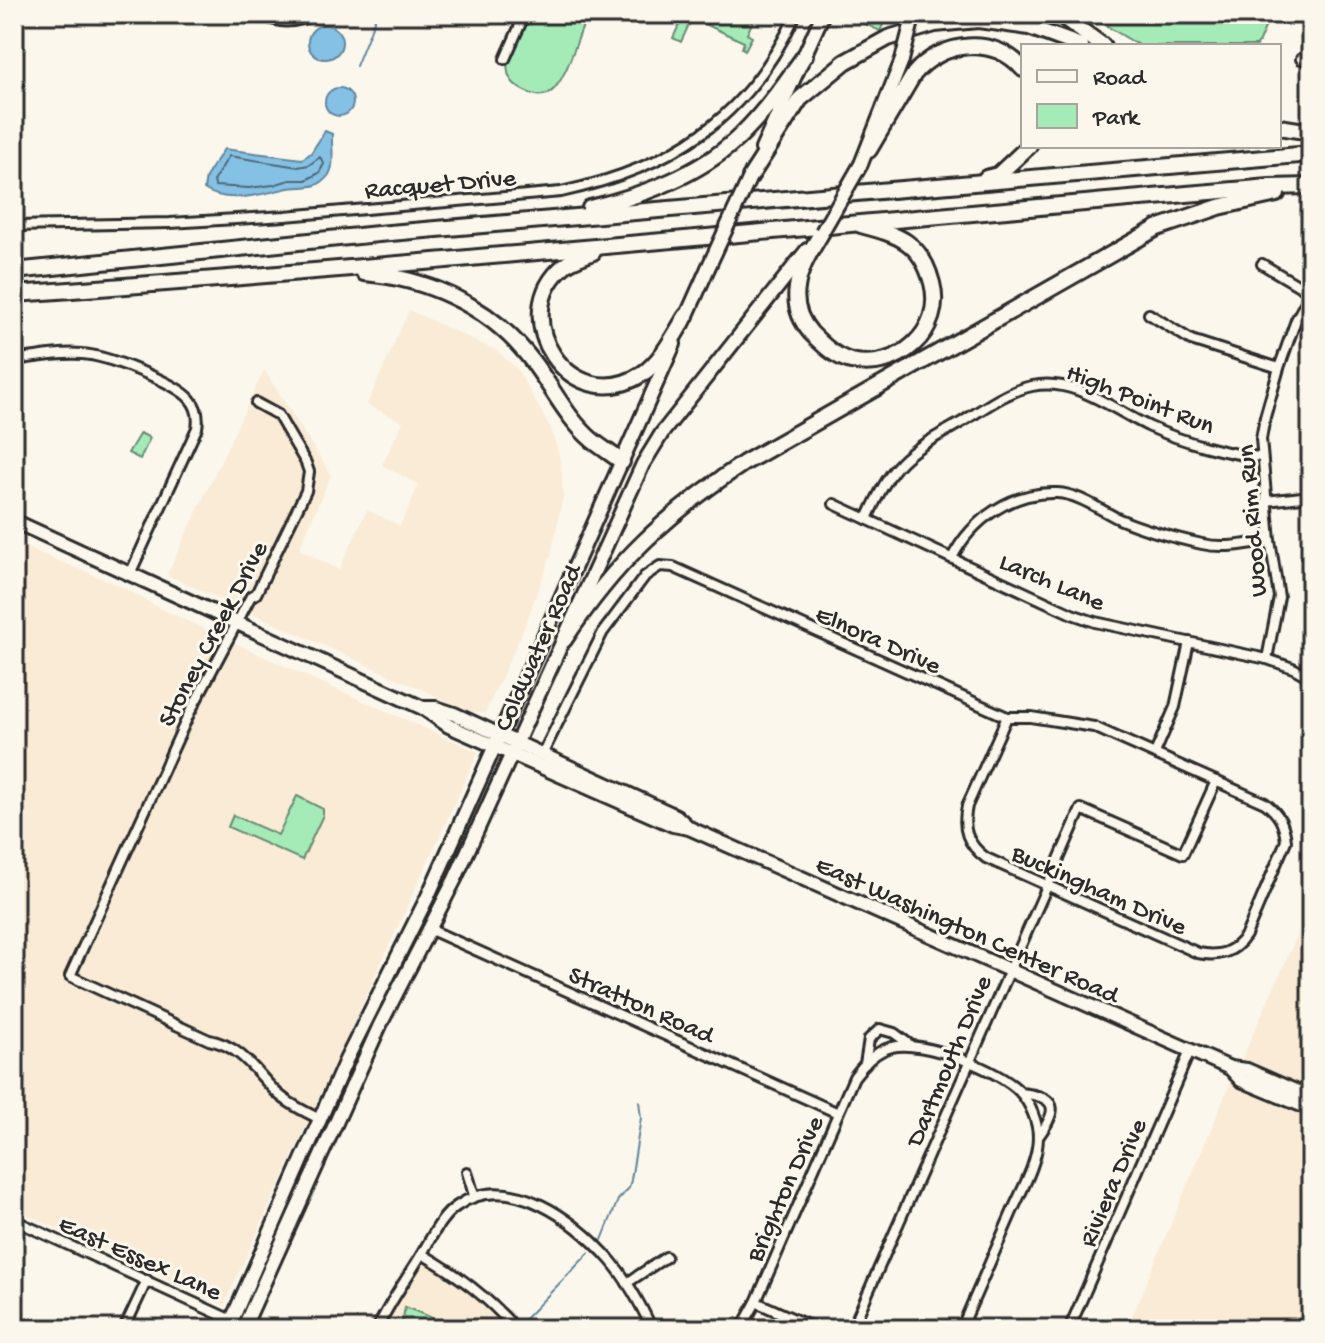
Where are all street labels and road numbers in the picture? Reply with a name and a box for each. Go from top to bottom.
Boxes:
street label: Racquet Drive [364,164,518,209]
street label: High Point Run [1061,359,1218,444]
street label: Wood Rim Run [1232,443,1277,598]
street label: Stoney Creek Drive [153,537,277,733]
street label: Larch Lane [994,548,1109,620]
street label: Coldwater Road [489,559,591,737]
street label: Elnora Drive [810,601,945,684]
street label: Buckingham Drive [1005,839,1191,945]
street label: East Washington Center Road [810,851,1124,1014]
street label: Stratton Road [562,961,719,1054]
street label: Dartmouth Drive [900,971,1001,1154]
street label: Brighton Drive [741,1112,833,1268]
street label: Riviera Drive [1074,1114,1156,1253]
street label: East Essex Lane [53,1210,226,1310]

